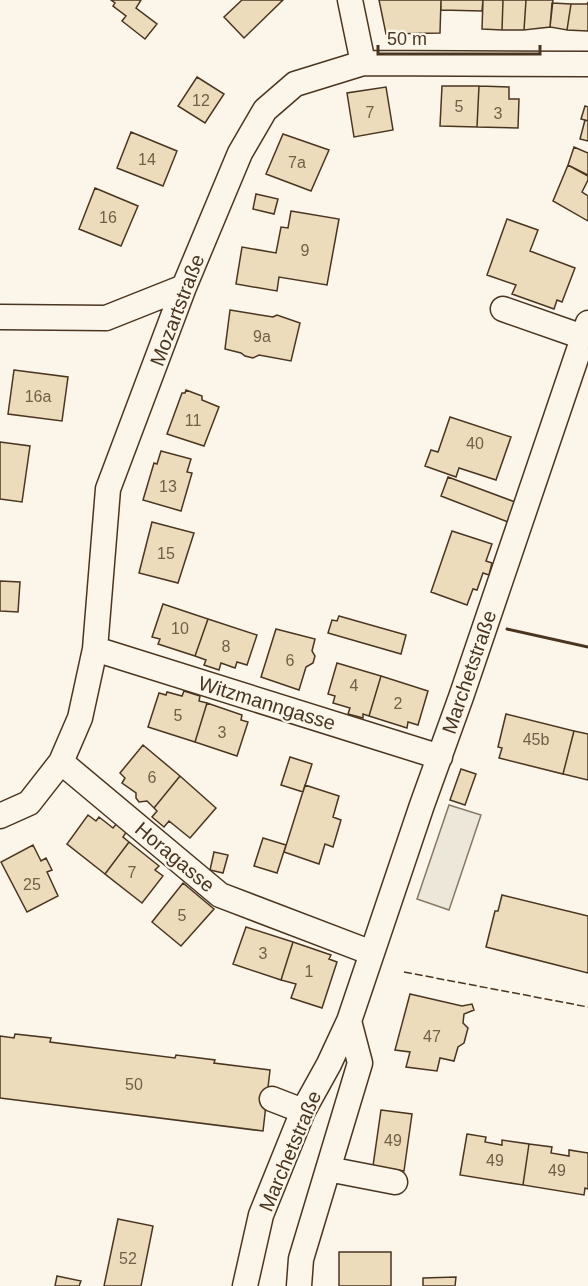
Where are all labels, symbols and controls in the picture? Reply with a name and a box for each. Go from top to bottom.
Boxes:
scale bar [378,18,540,56]
text: 50 m [387,29,427,49]
house number: 12 [192,92,210,109]
house number: 5 [455,98,464,115]
house number: 7 [366,104,375,121]
house number: 3 [494,105,503,122]
house number: 14 [138,151,156,168]
house number: 7a [288,154,306,171]
house number: 16 [99,209,117,226]
house number: 9 [301,242,310,259]
street label: Mozartstraße [146,251,208,369]
house number: 9a [253,328,271,345]
house number: 16a [25,388,51,405]
house number: 11 [185,412,201,429]
house number: 40 [466,435,484,452]
house number: 13 [159,478,177,495]
house number: 15 [157,545,175,562]
street label: Marchetstraße [438,607,500,737]
house number: 10 [171,620,189,637]
house number: 8 [222,638,231,655]
house number: 6 [286,652,295,669]
street label: Witzmanngasse [196,672,338,734]
house number: 4 [350,677,359,694]
house number: 2 [394,695,403,712]
house number: 5 [174,707,183,724]
house number: 3 [218,724,227,741]
house number: 45b [523,731,549,748]
house number: 6 [148,769,157,786]
street label: Horagasse [131,817,219,897]
house number: 7 [128,864,137,881]
house number: 25 [23,876,41,893]
house number: 5 [178,907,187,924]
house number: 3 [259,945,268,962]
house number: 1 [305,963,314,980]
house number: 47 [423,1028,441,1045]
house number: 50 [125,1076,143,1093]
street label: Marchetstraße [255,1087,325,1215]
house number: 49 [384,1132,402,1149]
house number: 49 [486,1152,504,1169]
house number: 49 [548,1162,566,1179]
house number: 52 [119,1250,137,1267]

